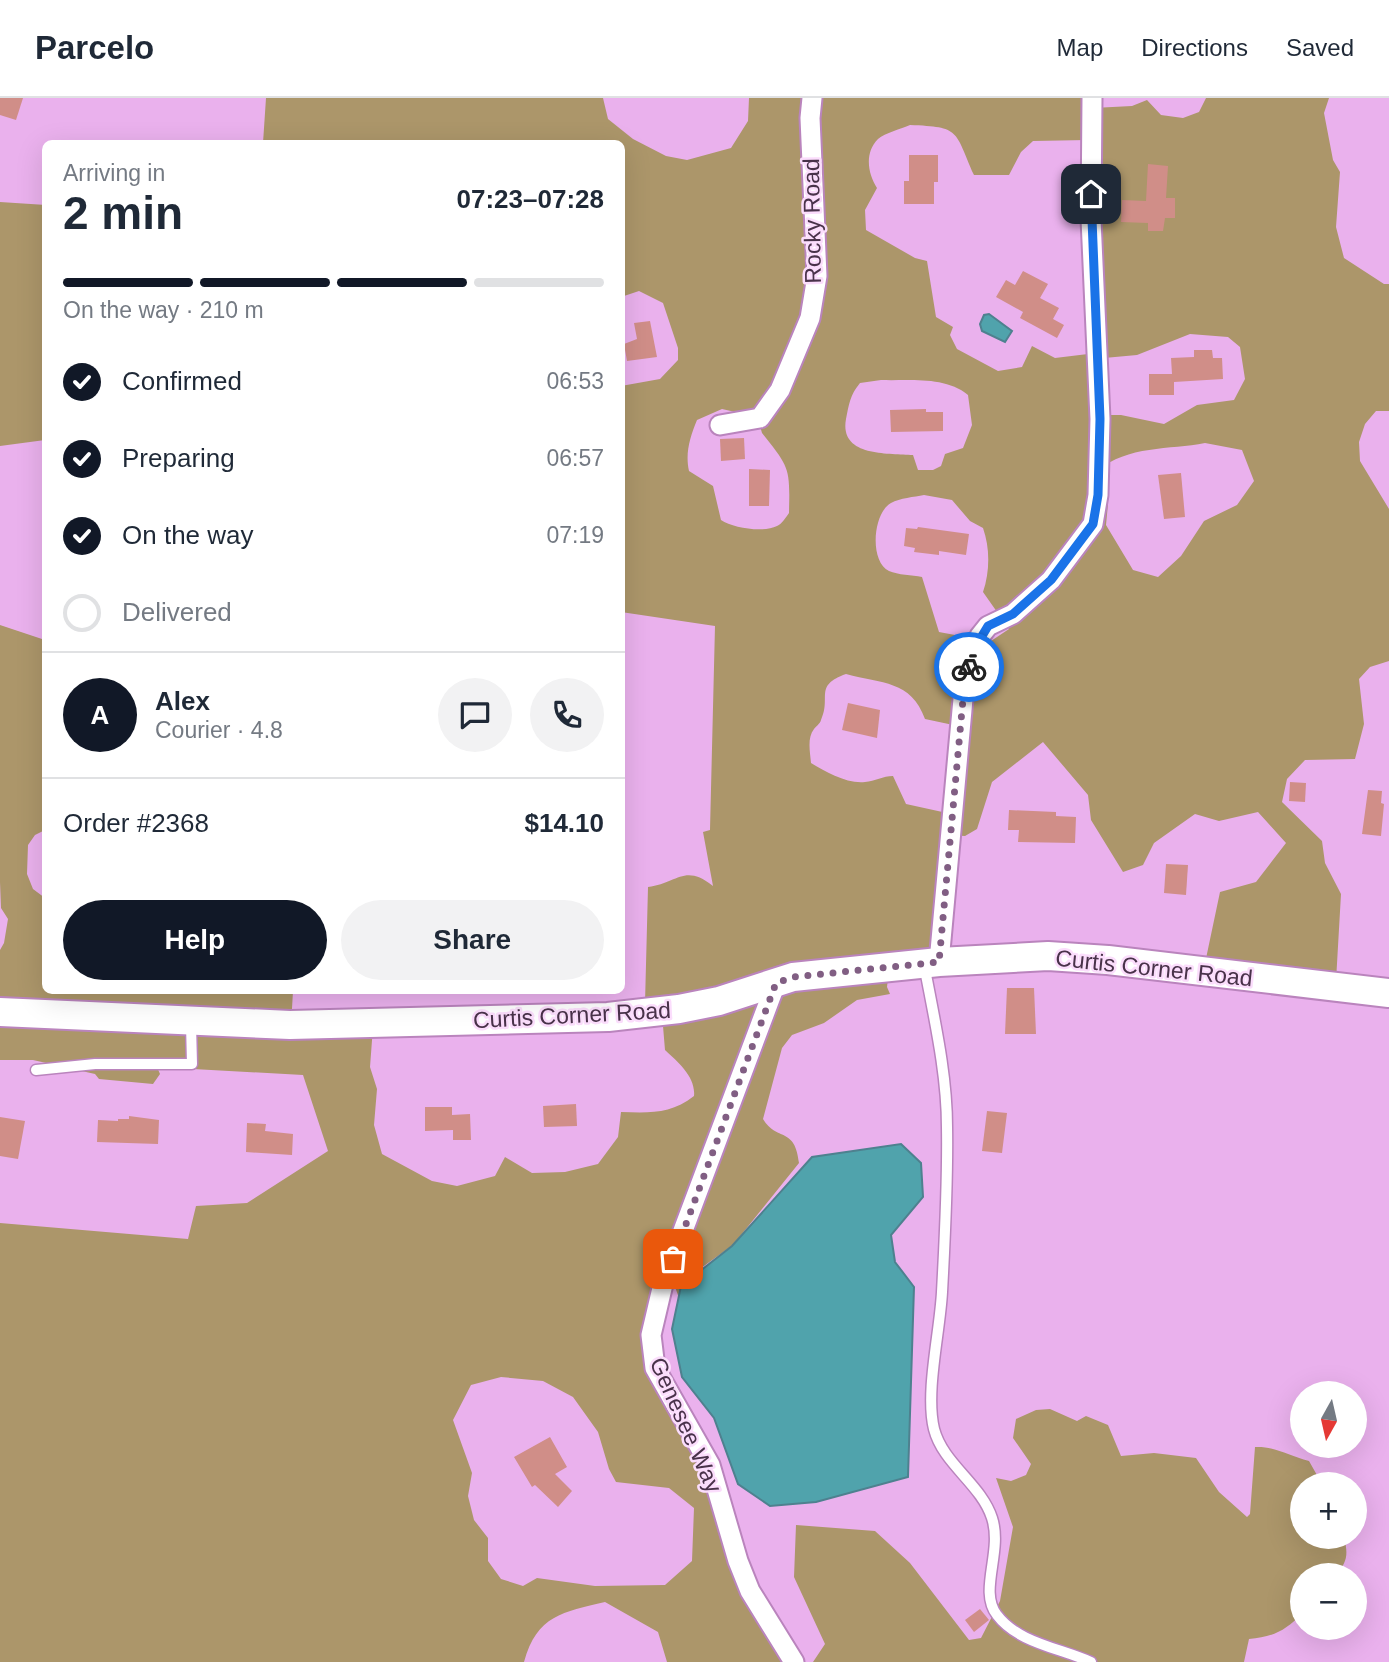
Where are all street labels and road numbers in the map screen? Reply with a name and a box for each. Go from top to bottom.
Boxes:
street label: Rocky Road [798,158,826,284]
street label: Curtis Corner Road [1054,945,1254,991]
street label: Curtis Corner Road [472,997,672,1033]
street label: Genesee Way [645,1354,728,1497]

